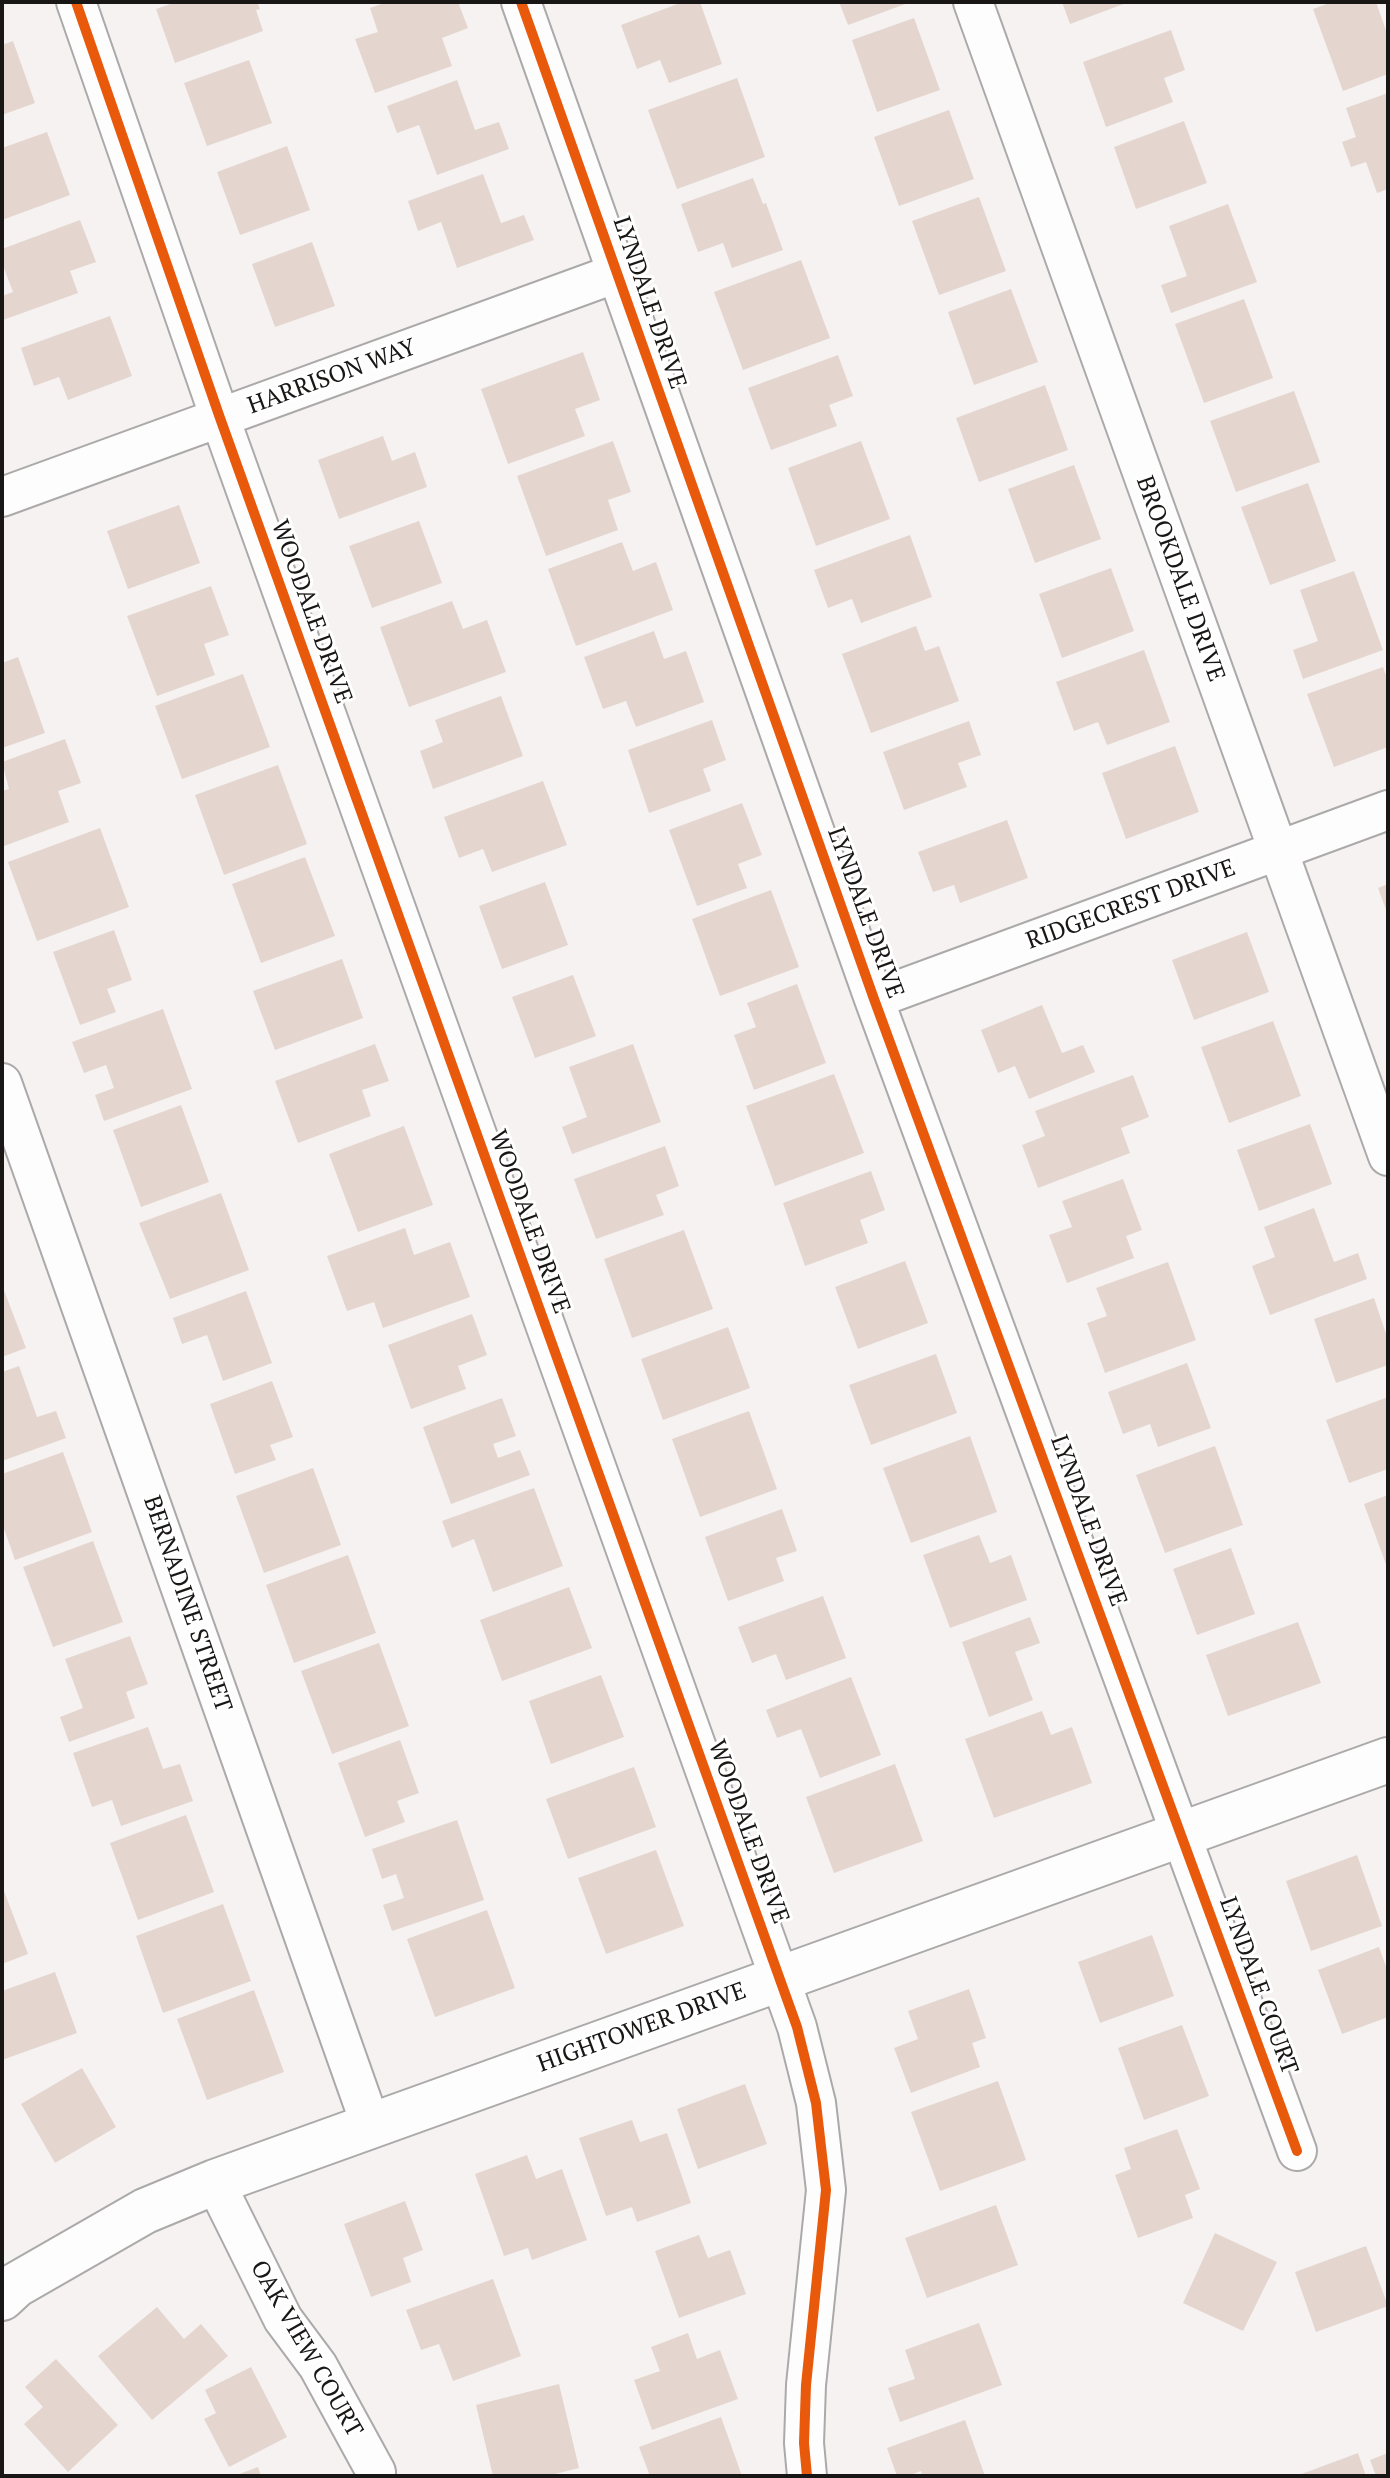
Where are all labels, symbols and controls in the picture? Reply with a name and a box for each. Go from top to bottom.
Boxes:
street label: LYNDALE DRIVE [606,213,692,393]
street label: HARRISON WAY [244,333,420,421]
street label: BROOKDALE DRIVE [1129,472,1231,686]
street label: WOODALE DRIVE [264,516,358,708]
street label: LYNDALE DRIVE [821,823,909,1003]
street label: RIDGECREST DRIVE [1022,854,1240,956]
street label: WOODALE DRIVE [482,1126,576,1318]
street label: LYNDALE DRIVE [1044,1431,1132,1611]
street label: BERNADINE STREET [137,1492,237,1716]
street label: WOODALE DRIVE [701,1736,795,1928]
street label: LYNDALE COURT [1213,1893,1303,2079]
street label: HIGHTOWER DRIVE [534,1977,750,2079]
street label: OAK VIEW COURT [244,2256,368,2442]

